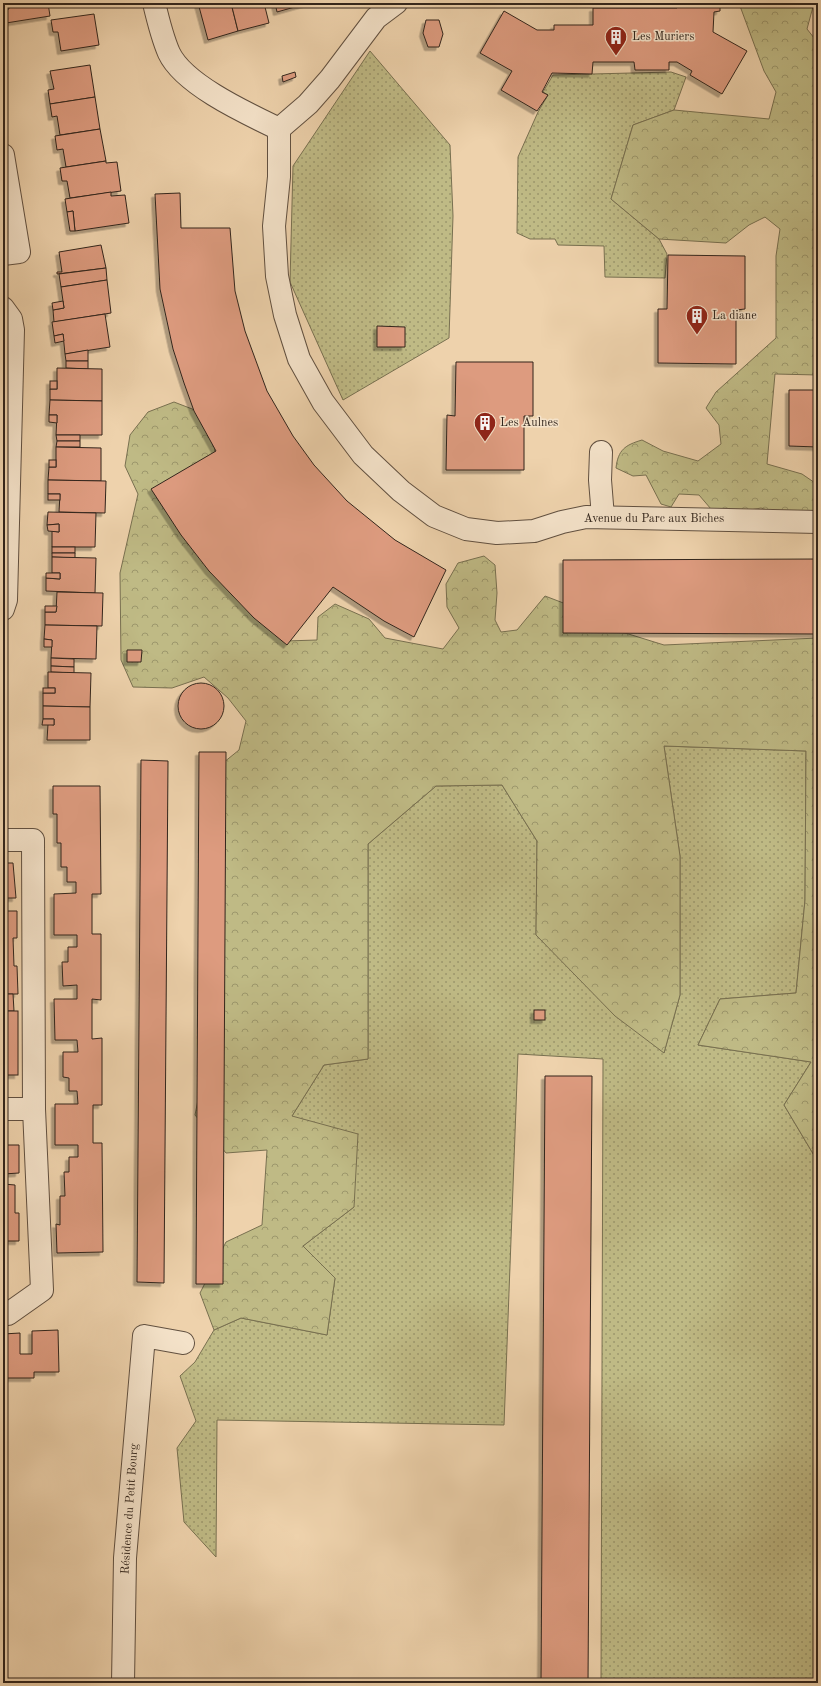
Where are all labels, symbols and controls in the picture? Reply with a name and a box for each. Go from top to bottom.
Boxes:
building icon: Les Muriers [603,24,629,57]
place label: Les Muriers [632,31,694,43]
building icon: La diane [684,303,710,336]
place label: La diane [712,310,757,322]
building icon: Les Aulnes [472,410,498,443]
place label: Les Aulnes [500,417,558,429]
street label: Avenue du Parc aux Biches [584,513,724,525]
street label: Résidence du Petit Bourg [119,1443,141,1575]

